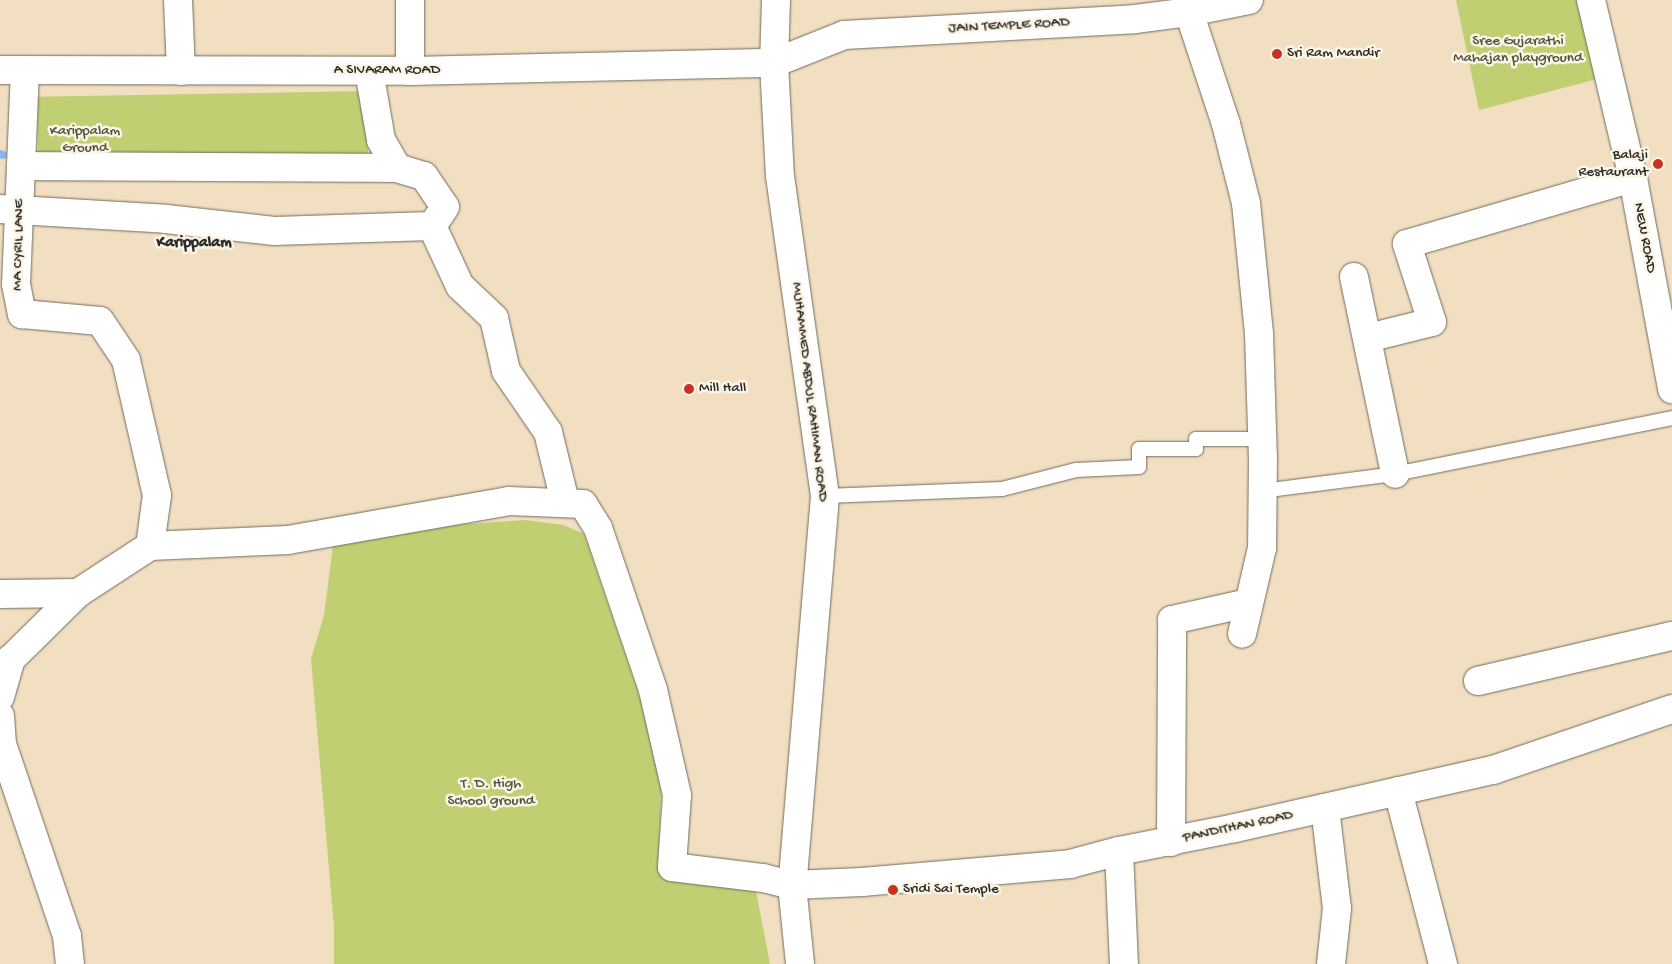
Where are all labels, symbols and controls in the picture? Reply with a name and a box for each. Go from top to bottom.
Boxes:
street label: JAIN TEMPLE ROAD [948,14,1070,38]
park label: Sree Gujarathi Mahajan playground [1453,32,1583,67]
place label: Sri Ram Mandir [1287,45,1380,63]
marker: Sri Ram Mandir [1271,48,1283,60]
street label: A SIVARAM ROAD [334,62,440,80]
park label: Karippalam Ground [50,122,120,157]
place label: Balaji Restaurant [1579,146,1648,181]
marker: Balaji Restaurant [1652,158,1664,170]
street label: MA CYRIL LANE [9,199,29,291]
street label: NEW ROAD [1628,201,1660,275]
district label: Karippalam [156,234,232,254]
street label: MUHAMMED ABDUL RAHIMAN ROAD [787,281,831,503]
place label: Mill Hall [699,380,746,398]
marker: Mill Hall [683,383,695,395]
park label: T. D. High School ground [447,775,535,810]
street label: PANDITHAN ROAD [1181,807,1295,847]
place label: Sridi Sai Temple [903,881,999,899]
marker: Sridi Sai Temple [887,884,899,896]

